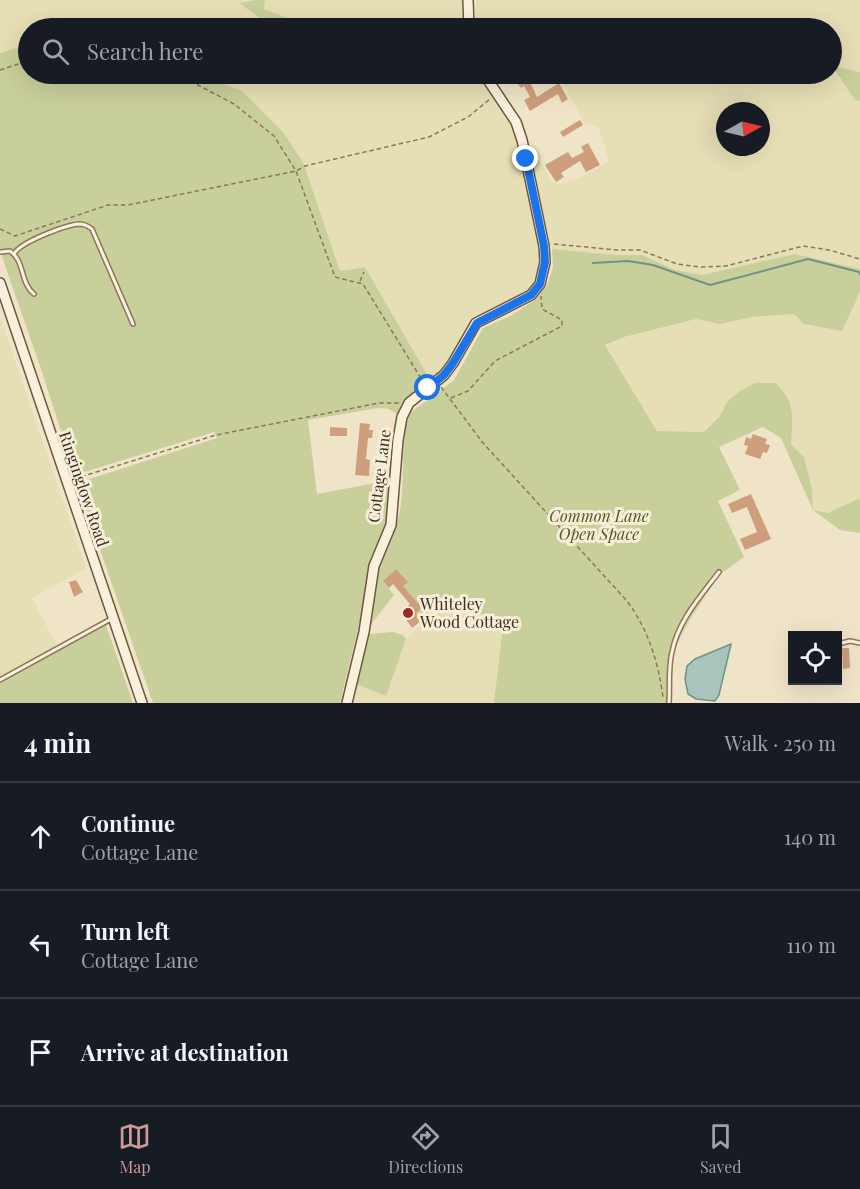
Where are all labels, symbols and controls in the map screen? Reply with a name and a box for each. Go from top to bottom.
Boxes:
search box [18,18,842,84]
icon: search [39,35,72,68]
text: Search here [87,36,203,66]
north arrow [716,102,770,156]
route end [512,145,538,171]
route start [414,374,440,400]
street label: Ringinglow Road [55,428,114,549]
street label: Cottage Lane [362,428,395,524]
park label: Common Lane Open Space [549,505,649,544]
place label: Whiteley Wood Cottage [419,593,519,632]
marker: Whiteley Wood Cottage [401,606,415,620]
map controls [788,631,842,685]
button: locate [788,631,842,685]
text: 4 min [24,725,91,760]
text: Walk · 250 m [725,729,836,756]
text: Continue [81,808,175,838]
icon: ahead [24,820,57,853]
text: 140 m [784,823,836,850]
text: Cottage Lane [81,838,198,865]
text: Turn left [81,916,170,946]
icon: left [24,928,57,961]
text: 110 m [786,931,836,958]
text: Cottage Lane [81,946,198,973]
icon: arrive [24,1036,57,1069]
text: Arrive at destination [81,1037,289,1067]
tab: Map [118,1120,151,1177]
tab: Directions [388,1120,463,1177]
tab: Saved [700,1120,742,1177]

